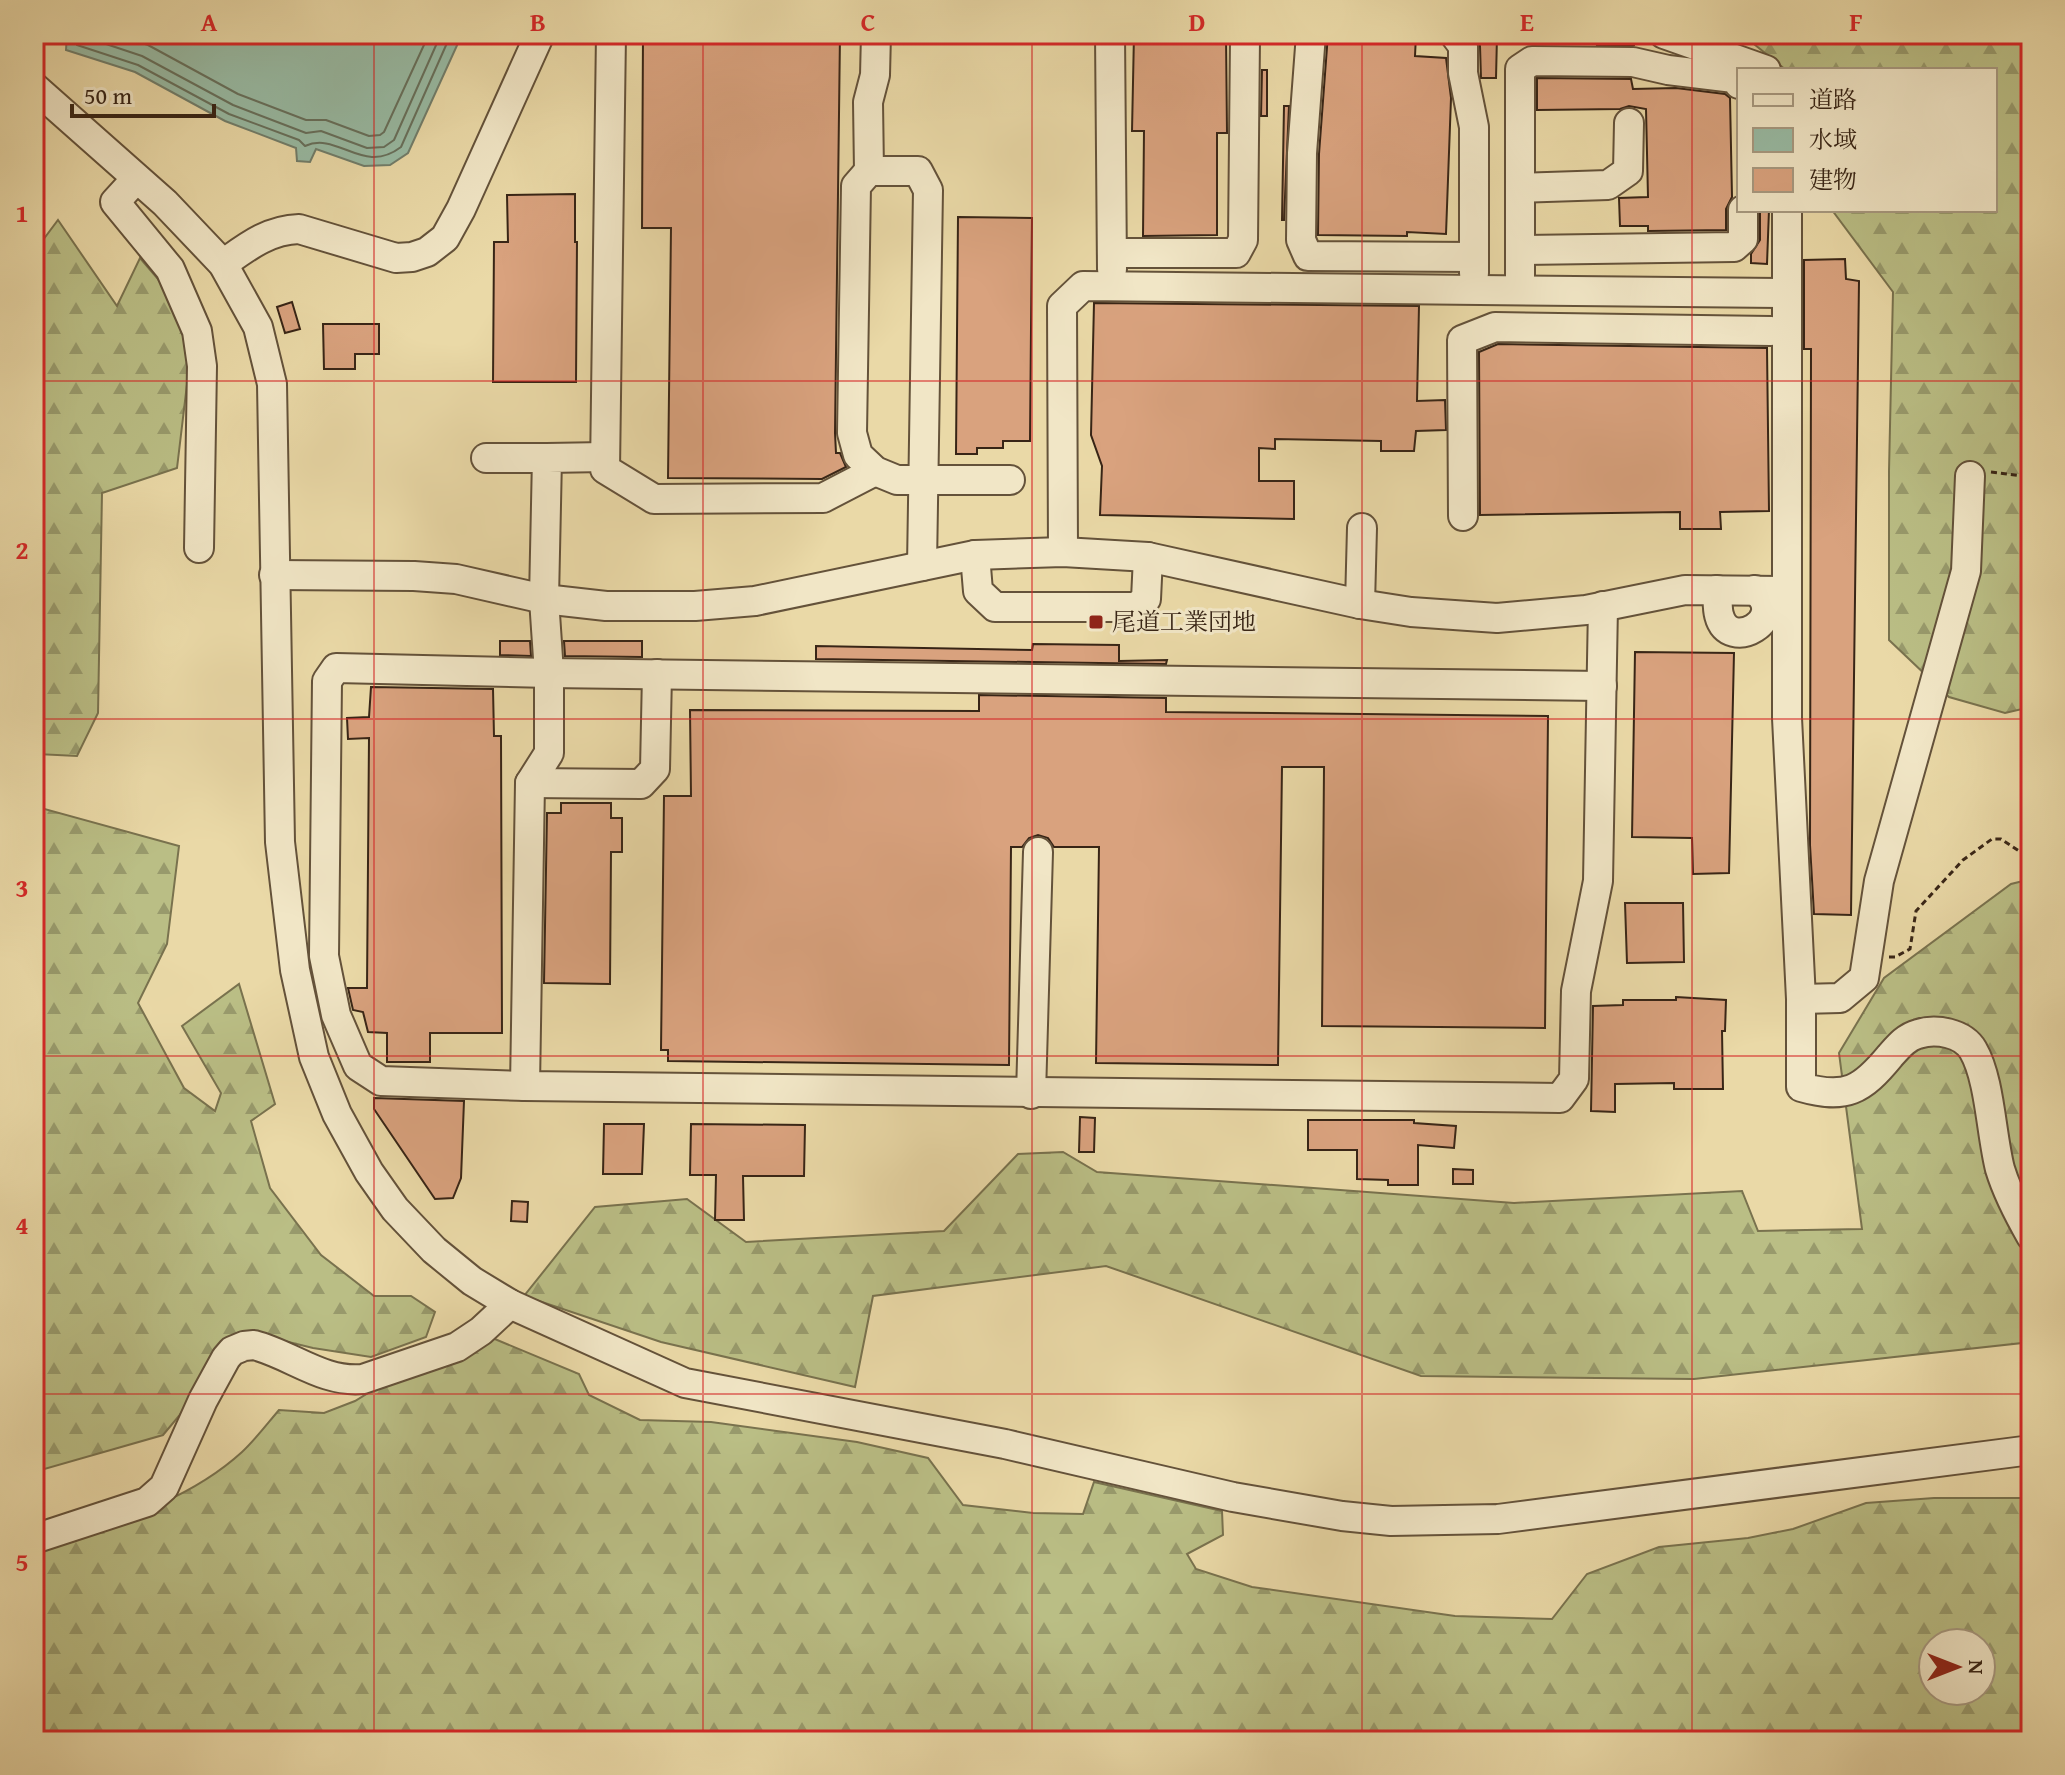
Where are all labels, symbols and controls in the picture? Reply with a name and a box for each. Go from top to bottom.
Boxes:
text: A [201,2,218,41]
text: B [530,2,546,41]
text: C [861,2,875,41]
text: D [1189,2,1205,41]
text: E [1520,2,1534,41]
text: F [1849,2,1863,41]
scale bar [72,68,214,118]
legend [1737,68,1997,212]
text: 50 m [84,78,132,113]
text: 道路 [1809,82,1857,117]
text: 水域 [1809,122,1857,157]
text: 建物 [1809,162,1857,197]
text: 1 [15,193,29,232]
text: 2 [15,530,29,569]
place label: 尾道工業団地 [1112,604,1256,639]
marker: 尾道工業団地 [1087,613,1105,631]
text: 3 [15,868,29,907]
text: 4 [15,1205,29,1244]
text: 5 [15,1542,29,1581]
north arrow [1917,1627,1997,1707]
text: N [1961,1660,1993,1675]

